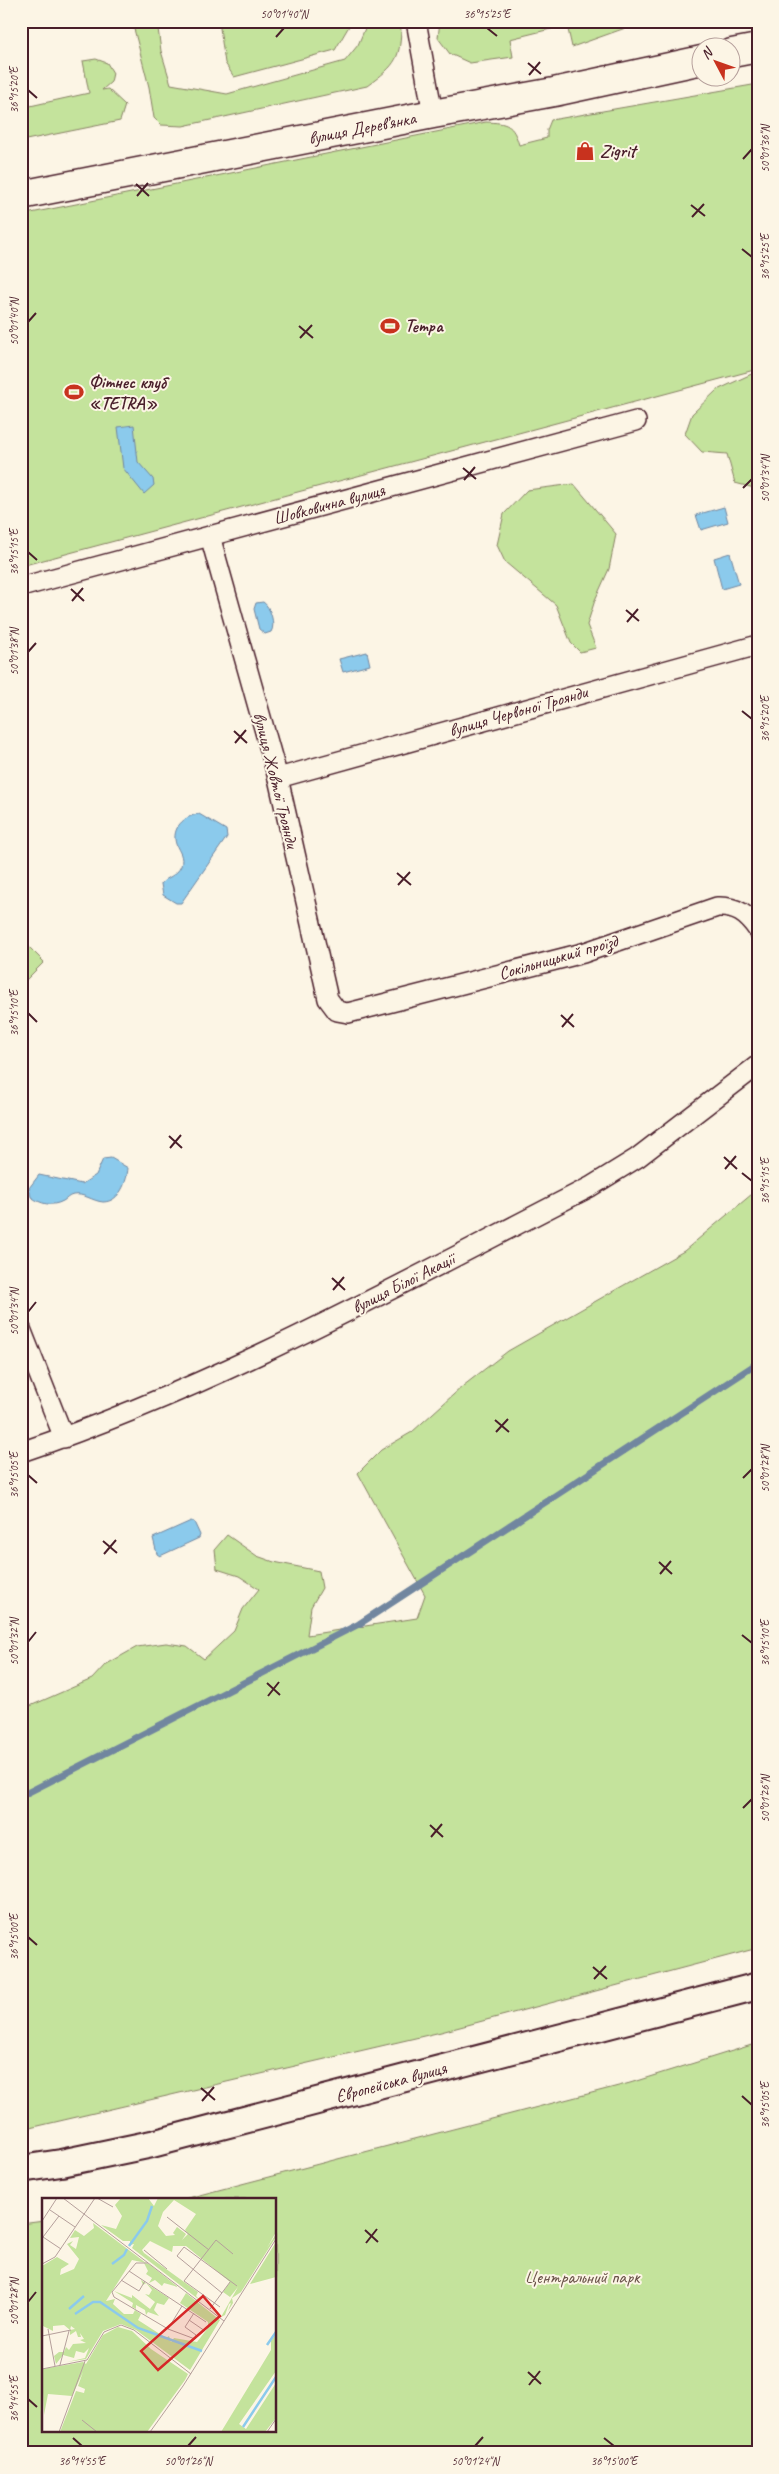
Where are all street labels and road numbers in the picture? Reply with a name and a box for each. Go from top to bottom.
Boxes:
street label: вулиця Дерев’янка [306,106,419,149]
street label: Шовковична вулиця [271,478,388,529]
street label: вулиця Червоної Троянди [446,680,591,741]
street label: вулиця Жовтої Троянди [248,710,304,852]
street label: Сокільницький проїзд [496,929,622,985]
street label: вулиця Білої Акації [348,1246,461,1318]
street label: Європейська вулиця [333,2056,450,2107]

